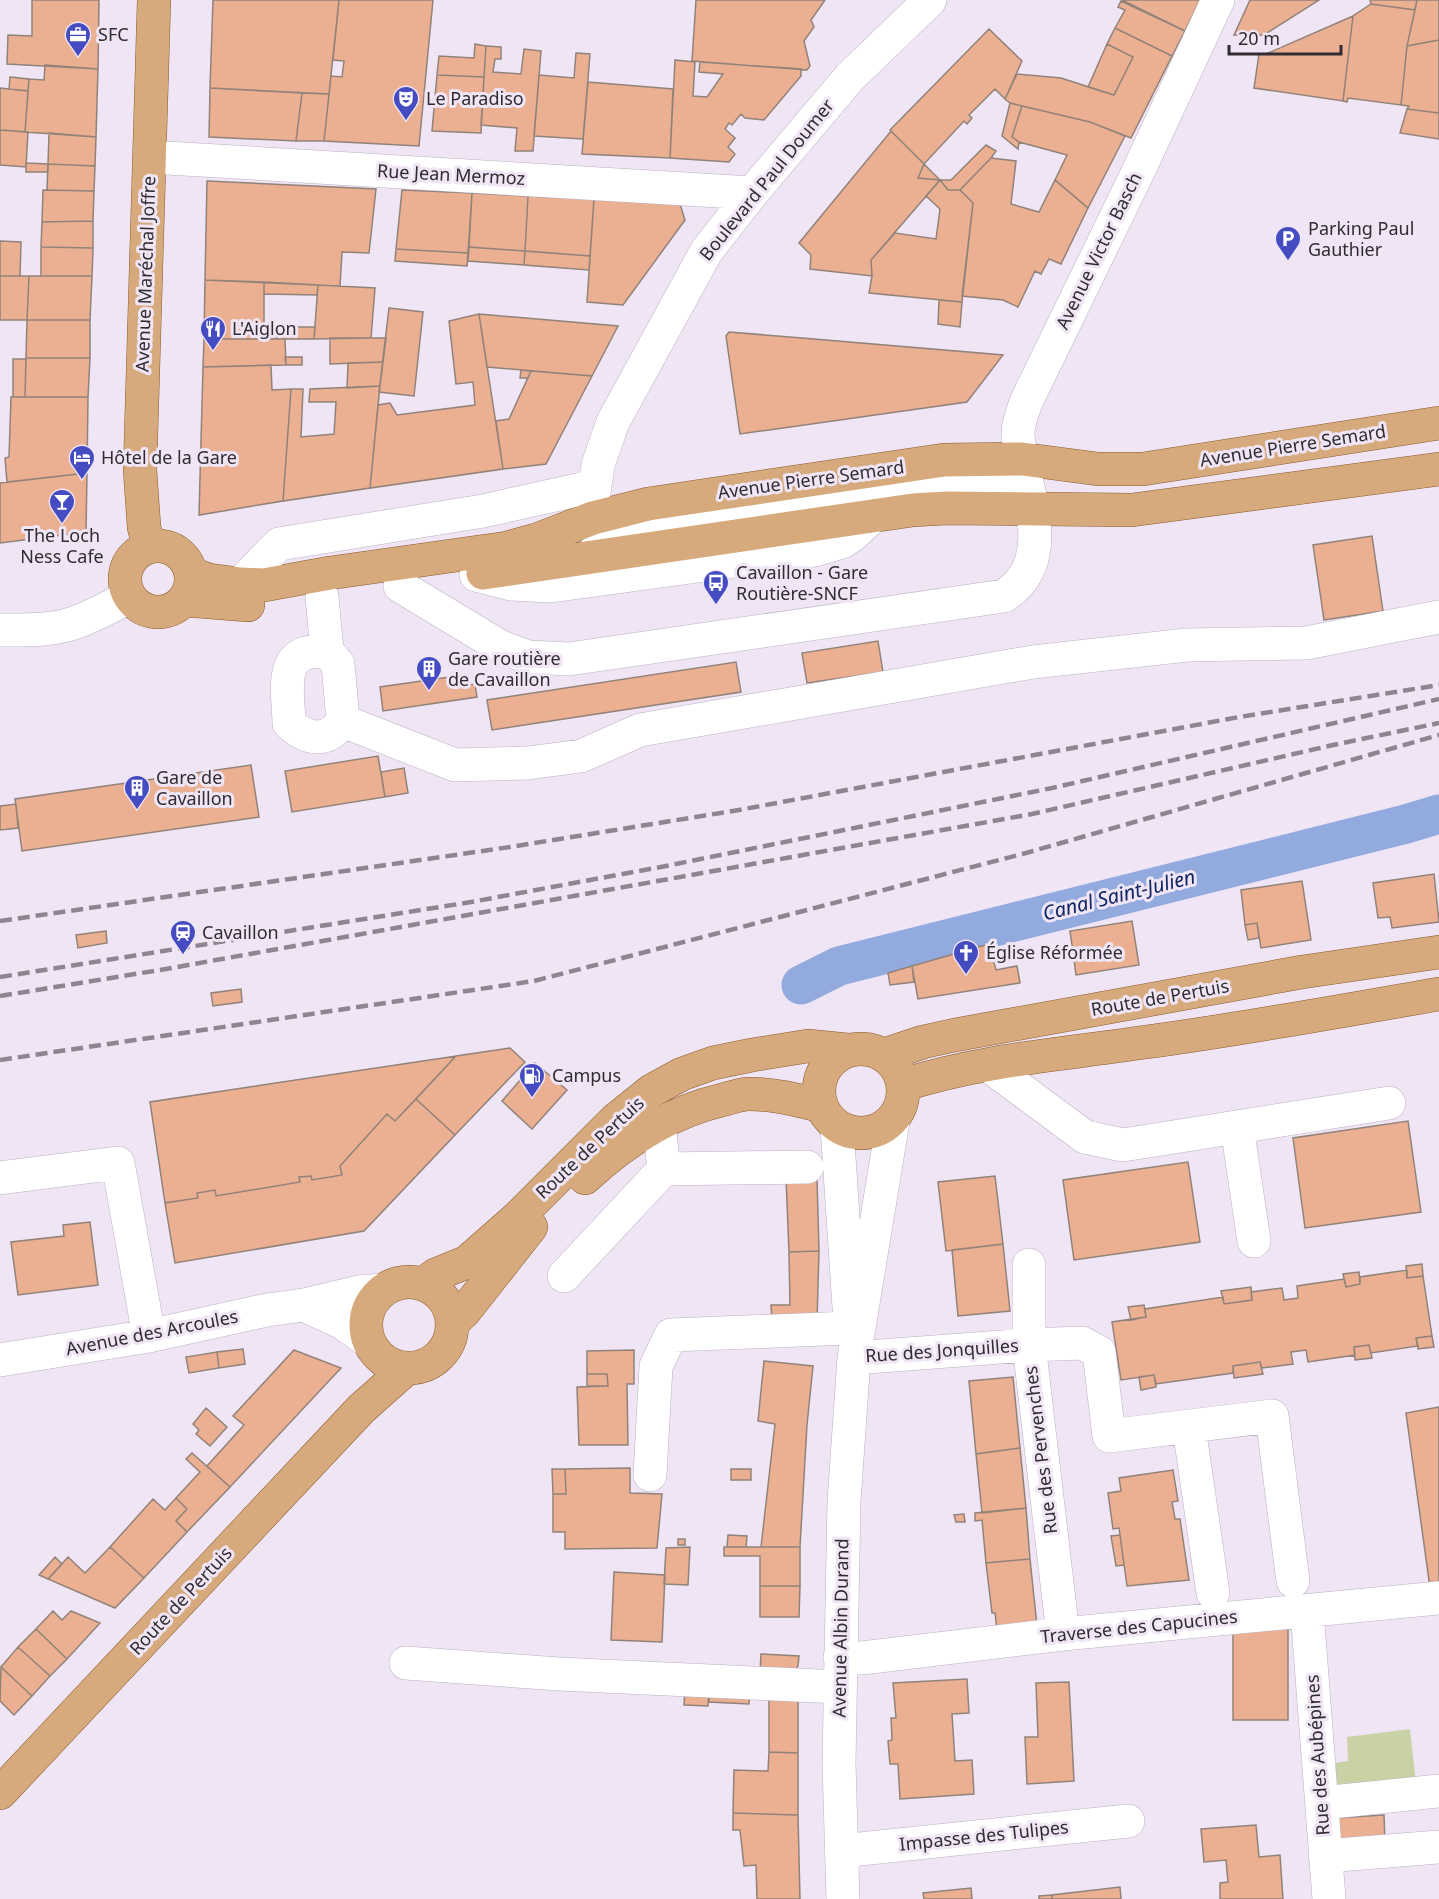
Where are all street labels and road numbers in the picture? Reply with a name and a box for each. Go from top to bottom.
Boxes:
street label: Boulevard Paul Doumer [694,93,839,265]
street label: Rue Jean Mermoz [377,158,526,190]
street label: Avenue Victor Basch [1050,168,1147,333]
street label: Avenue Maréchal Joffre [130,176,160,372]
street label: Avenue Pierre Semard [1198,418,1388,472]
street label: Avenue Pierre Semard [716,454,906,504]
street label: Route de Pertuis [1089,973,1231,1021]
street label: Route de Pertuis [530,1091,649,1204]
street label: Avenue des Arcoules [64,1304,240,1360]
street label: Rue des Jonquilles [865,1333,1019,1367]
street label: Rue des Pervenches [1018,1365,1062,1536]
street label: Avenue Albin Durand [826,1538,854,1718]
street label: Route de Pertuis [124,1541,237,1660]
street label: Traverse des Capucines [1039,1604,1239,1648]
street label: Rue des Aubépines [1299,1674,1335,1836]
street label: Impasse des Tulipes [898,1814,1070,1856]

